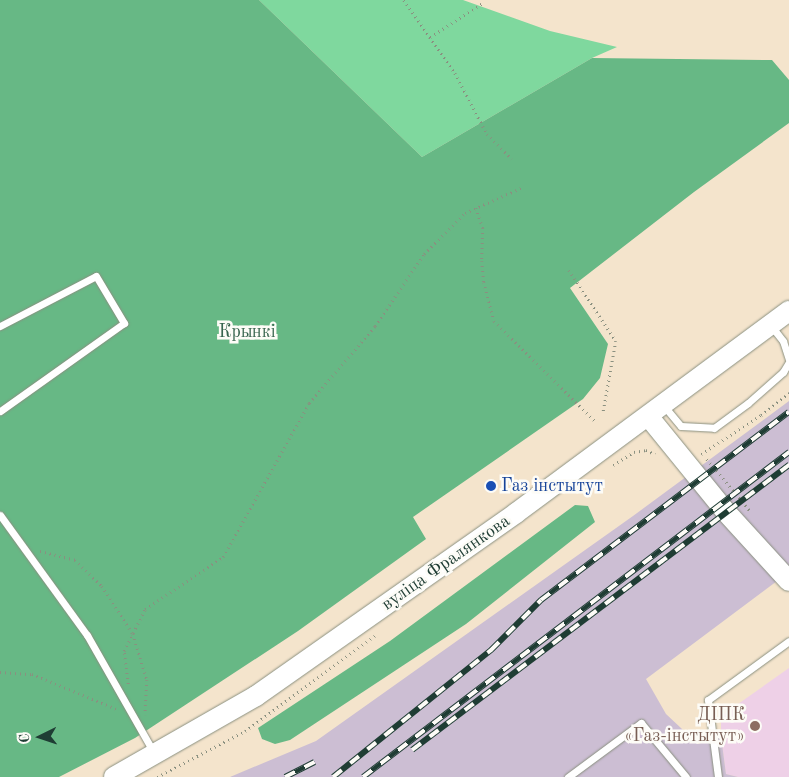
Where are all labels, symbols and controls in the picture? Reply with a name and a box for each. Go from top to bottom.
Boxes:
park label: Крынкі [218,321,276,343]
place label: Газ інстытут [501,475,603,497]
marker: Газ інстытут [485,480,497,492]
street label: вуліца Фралянкова [378,511,514,615]
place label: ДІПК «Газ-інстытут» [624,705,745,748]
north arrow [15,712,65,762]
marker: ДІПК «Газ-інстытут» [749,720,761,732]
text: С [18,733,32,743]

